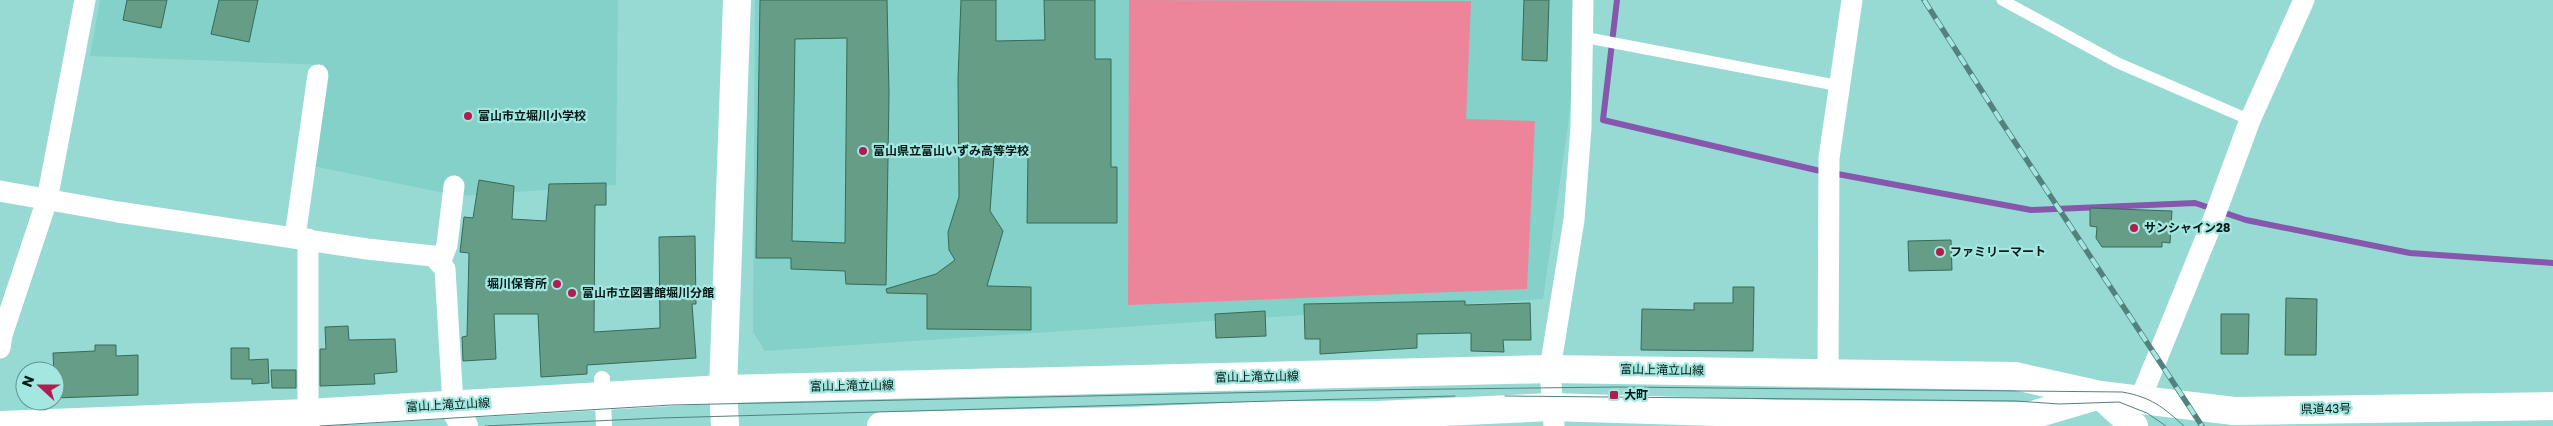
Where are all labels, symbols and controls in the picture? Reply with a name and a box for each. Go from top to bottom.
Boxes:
place label: 富山市立堀川小学校 [478,107,586,124]
marker: 富山市立堀川小学校 [462,110,474,122]
place label: 富山県立富山いずみ高等学校 [873,142,1029,159]
marker: 富山県立富山いずみ高等学校 [857,145,869,157]
place label: サンシャイン28 [2144,219,2231,236]
marker: サンシャイン28 [2128,222,2140,234]
place label: ファミリーマート [1950,243,2046,260]
marker: ファミリーマート [1934,246,1946,258]
place label: 堀川保育所 [487,275,547,292]
marker: 堀川保育所 [551,278,563,290]
place label: 富山市立図書館堀川分館 [582,284,714,301]
marker: 富山市立図書館堀川分館 [566,287,578,299]
street label: 富山上滝立山線 [1620,360,1704,379]
north arrow [15,361,65,411]
street label: 富山上滝立山線 [1215,367,1299,386]
text: N [17,373,39,390]
street label: 富山上滝立山線 [810,376,894,395]
place label: 大町 [1624,386,1648,403]
marker: 大町 [1608,389,1620,401]
street label: 富山上滝立山線 [406,394,490,415]
street label: 県道43号 [2301,400,2351,417]

